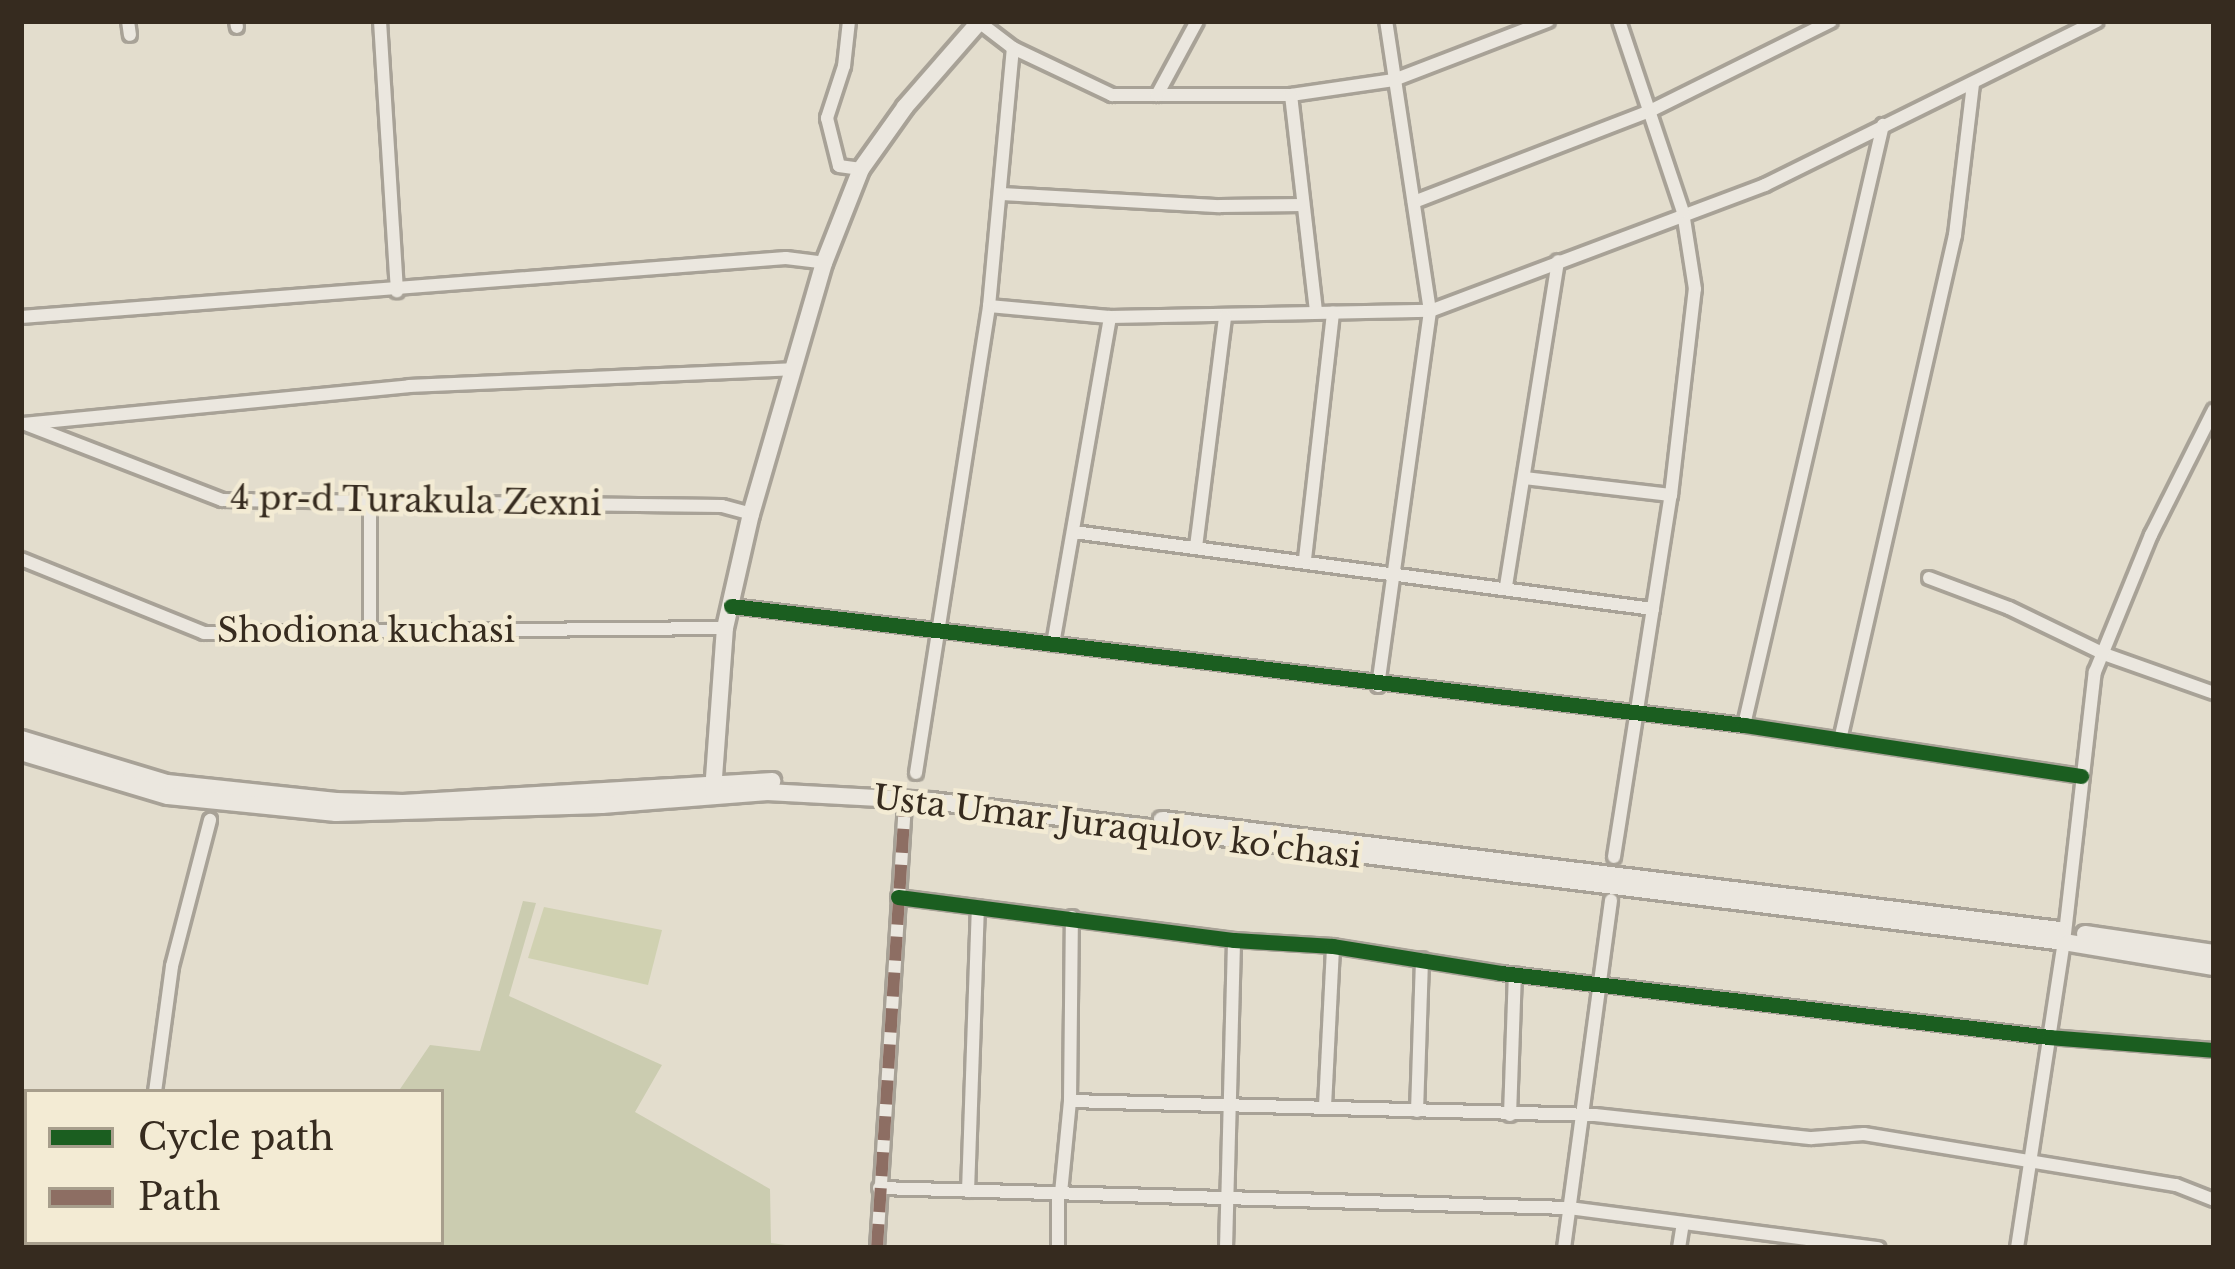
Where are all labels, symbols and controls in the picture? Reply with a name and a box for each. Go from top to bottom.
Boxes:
street label: 4 pr-d Turakula Zexni [229,478,603,524]
street label: Shodiona kuchasi [217,611,515,651]
street label: Usta Umar Juraqulov ko'chasi [870,777,1364,877]
legend [24,1089,444,1245]
text: Cycle path [138,1115,334,1160]
text: Path [138,1175,221,1220]

